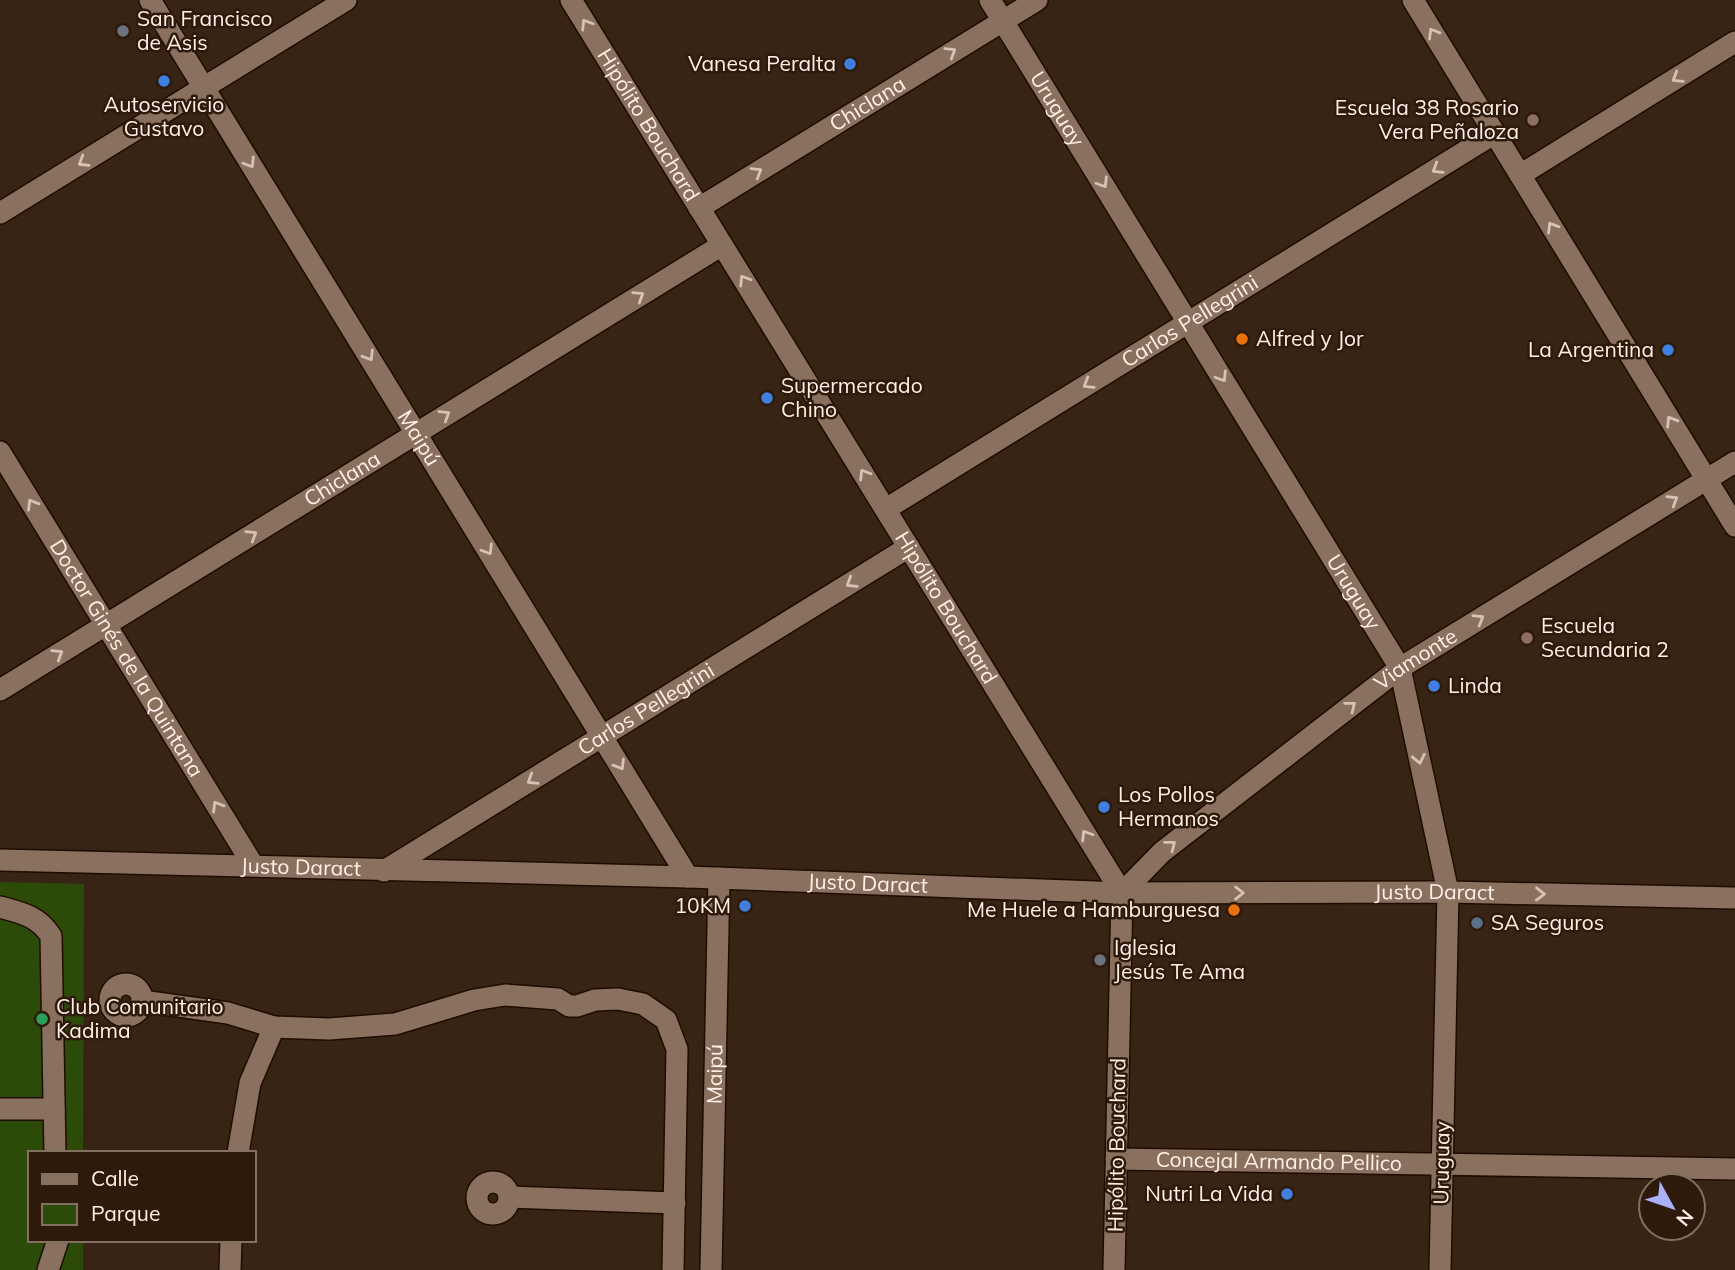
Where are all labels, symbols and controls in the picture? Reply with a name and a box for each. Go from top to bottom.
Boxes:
place label: San Francisco de Asis [137,5,272,55]
one-way arrow [582,19,595,32]
marker: San Francisco de Asis [115,23,131,39]
one-way arrow [1429,28,1442,41]
street label: Hipólito Bouchard [592,44,706,206]
one-way arrow [943,48,956,61]
place label: Vanesa Peralta [688,50,836,76]
marker: Vanesa Peralta [842,56,858,72]
street label: Uruguay [1025,66,1091,151]
one-way arrow [1672,69,1685,82]
street label: Chiclana [824,70,910,137]
marker: Autoservicio Gustavo [156,73,172,89]
place label: Autoservicio Gustavo [104,91,224,141]
place label: Escuela 38 Rosario Vera Peñaloza [1335,94,1519,144]
marker: Escuela 38 Rosario Vera Peñaloza [1525,112,1541,128]
one-way arrow [78,154,91,167]
one-way arrow [241,155,254,168]
one-way arrow [1431,161,1444,174]
one-way arrow [750,167,763,180]
one-way arrow [1094,176,1107,189]
one-way arrow [1548,222,1561,235]
street label: Carlos Pellegrini [1116,269,1262,373]
one-way arrow [740,275,753,288]
one-way arrow [631,291,644,304]
place label: Alfred y Jor [1256,325,1364,351]
marker: Alfred y Jor [1234,331,1250,347]
place label: La Argentina [1528,336,1654,362]
marker: La Argentina [1660,342,1676,358]
one-way arrow [361,349,374,362]
one-way arrow [1213,370,1226,383]
place label: Supermercado Chino [781,372,923,422]
one-way arrow [1083,376,1096,389]
marker: Supermercado Chino [759,390,775,406]
street label: Maipú [393,405,446,470]
one-way arrow [438,411,451,424]
one-way arrow [1666,416,1679,429]
street label: Chiclana [299,445,385,511]
one-way arrow [859,469,872,482]
one-way arrow [1665,496,1678,509]
one-way arrow [27,498,40,511]
street label: Hipólito Bouchard [890,526,1004,688]
one-way arrow [244,530,257,543]
street label: Doctor Ginés de la Quintana [45,534,210,781]
one-way arrow [480,543,493,556]
street label: Uruguay [1321,549,1387,634]
one-way arrow [846,575,859,588]
place label: Escuela Secundaria 2 [1541,612,1669,662]
one-way arrow [1471,614,1484,627]
street label: Viamonte [1369,622,1461,695]
marker: Escuela Secundaria 2 [1519,630,1535,646]
one-way arrow [51,650,64,663]
street label: Carlos Pellegrini [572,656,719,760]
place label: Linda [1448,672,1502,698]
marker: Linda [1426,678,1442,694]
one-way arrow [1343,701,1355,714]
one-way arrow [1411,753,1426,765]
one-way arrow [611,758,624,771]
one-way arrow [527,771,540,784]
place label: Los Pollos Hermanos [1118,781,1219,831]
marker: Los Pollos Hermanos [1096,799,1112,815]
one-way arrow [212,801,225,814]
one-way arrow [1081,829,1094,842]
one-way arrow [1163,841,1176,854]
street label: Justo Daract [240,852,361,881]
street label: Justo Daract [807,867,928,898]
street label: Justo Daract [1374,878,1495,905]
one-way arrow [1234,885,1245,900]
one-way arrow [1535,886,1546,902]
place label: 10KM [674,892,731,918]
place label: Me Huele a Hamburguesa [967,896,1220,922]
marker: 10KM [737,898,753,914]
marker: Me Huele a Hamburguesa [1226,902,1242,918]
place label: SA Seguros [1491,909,1604,935]
marker: SA Seguros [1469,915,1485,931]
place label: Iglesia Jesús Te Ama [1114,934,1245,984]
marker: Iglesia Jesús Te Ama [1092,952,1108,968]
place label: Club Comunitario Kadima [56,993,224,1043]
marker: Club Comunitario Kadima [34,1011,50,1027]
street label: Maipú [700,1044,728,1104]
street label: Hipólito Bouchard [1101,1058,1131,1232]
street label: Uruguay [1427,1121,1455,1205]
street label: Concejal Armando Pellico [1156,1146,1402,1176]
legend [28,1151,256,1242]
text: Calle [91,1165,139,1191]
north arrow [1637,1172,1707,1242]
place label: Nutri La Vida [1145,1180,1273,1206]
marker: Nutri La Vida [1279,1186,1295,1202]
text: Parque [91,1200,160,1226]
text: N [1671,1205,1699,1231]

